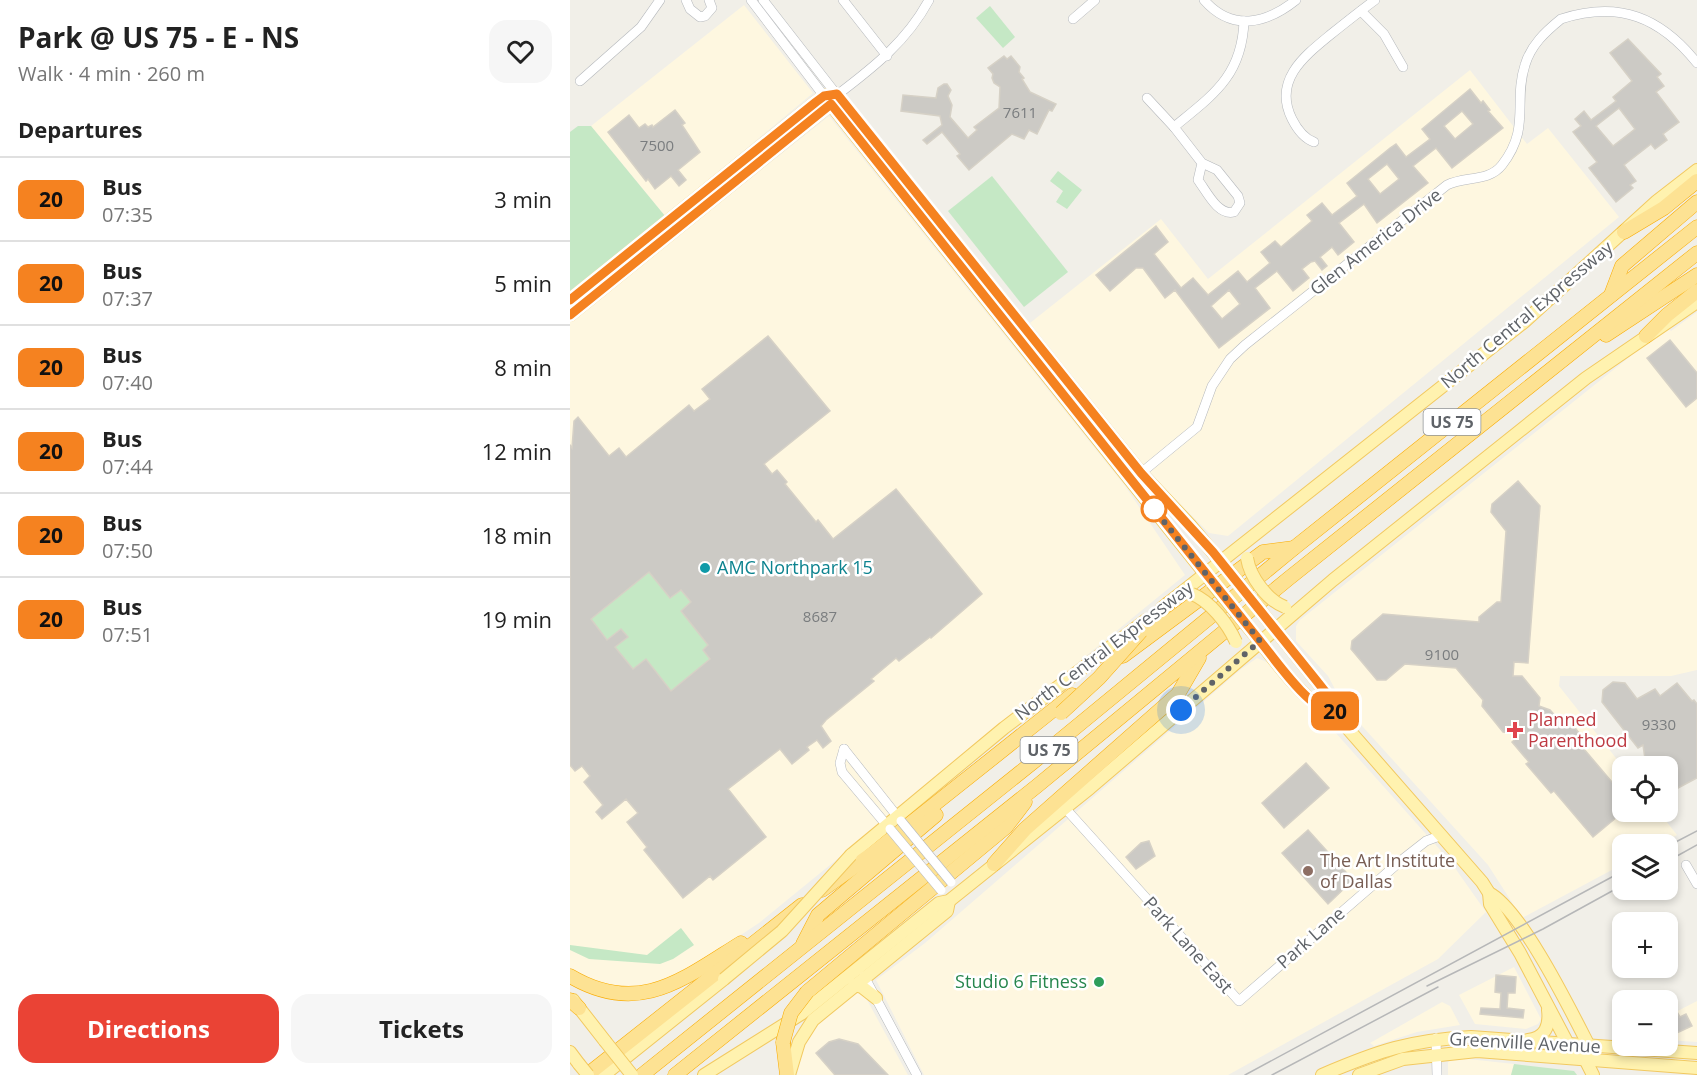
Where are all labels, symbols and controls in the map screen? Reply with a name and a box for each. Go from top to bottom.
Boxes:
text: Park @ US 75 - E - NS [18,18,299,56]
button: heart [489,20,552,83]
text: Walk · 4 min · 260 m [18,60,205,87]
house number: 7611 [1003,102,1037,122]
text: Departures [18,114,142,144]
house number: 7500 [640,135,674,155]
text: Bus [102,171,142,201]
street label: Glen America Drive [1305,182,1446,300]
text: 3 min [494,184,552,214]
text: 20 [39,185,63,213]
text: 07:35 [102,201,153,228]
street label: North Central Expressway [1435,235,1618,393]
text: Bus [102,255,142,285]
text: 5 min [494,268,552,298]
text: 20 [39,269,63,297]
text: 07:37 [102,285,153,312]
text: Bus [102,339,142,369]
text: 8 min [494,352,552,382]
text: 20 [39,353,63,381]
text: 07:40 [102,369,153,396]
road number: US 75 [1424,409,1480,435]
text: Bus [102,423,142,453]
text: 12 min [482,436,552,466]
text: 20 [39,437,63,465]
text: 07:44 [102,453,153,480]
unlabelled marker [1141,496,1167,522]
text: Bus [102,507,142,537]
text: 18 min [482,520,552,550]
text: 20 [39,521,63,549]
text: 07:50 [102,537,153,564]
place label: AMC Northpark 15 [717,555,873,579]
marker: AMC Northpark 15 [698,561,712,575]
street label: North Central Expressway [1009,575,1198,725]
text: Bus [102,591,142,621]
text: 19 min [482,604,552,634]
text: 20 [39,605,63,633]
house number: 8687 [803,606,837,626]
text: 07:51 [102,621,153,648]
house number: 9100 [1425,644,1459,664]
line badge: 20 [1308,692,1362,730]
your location [1166,695,1196,725]
text: 20 [1323,697,1347,725]
place label: Planned Parenthood [1528,707,1627,752]
house number: 9330 [1642,714,1676,734]
marker: Planned Parenthood [1506,721,1524,739]
road number: US 75 [1020,737,1078,763]
map controls [1612,756,1678,1056]
button: locate [1612,756,1678,822]
button: layers [1612,834,1678,900]
place label: The Art Institute of Dallas [1320,848,1455,893]
marker: The Art Institute of Dallas [1301,864,1315,878]
street label: Park Lane East [1139,891,1239,998]
street label: Park Lane [1271,901,1349,973]
button: + [1612,912,1678,978]
place label: Studio 6 Fitness [955,969,1087,993]
marker: Studio 6 Fitness [1092,975,1106,989]
button: − [1612,990,1678,1056]
button: Directions [18,994,279,1063]
button: Tickets [291,994,552,1063]
street label: Greenville Avenue [1449,1026,1601,1058]

